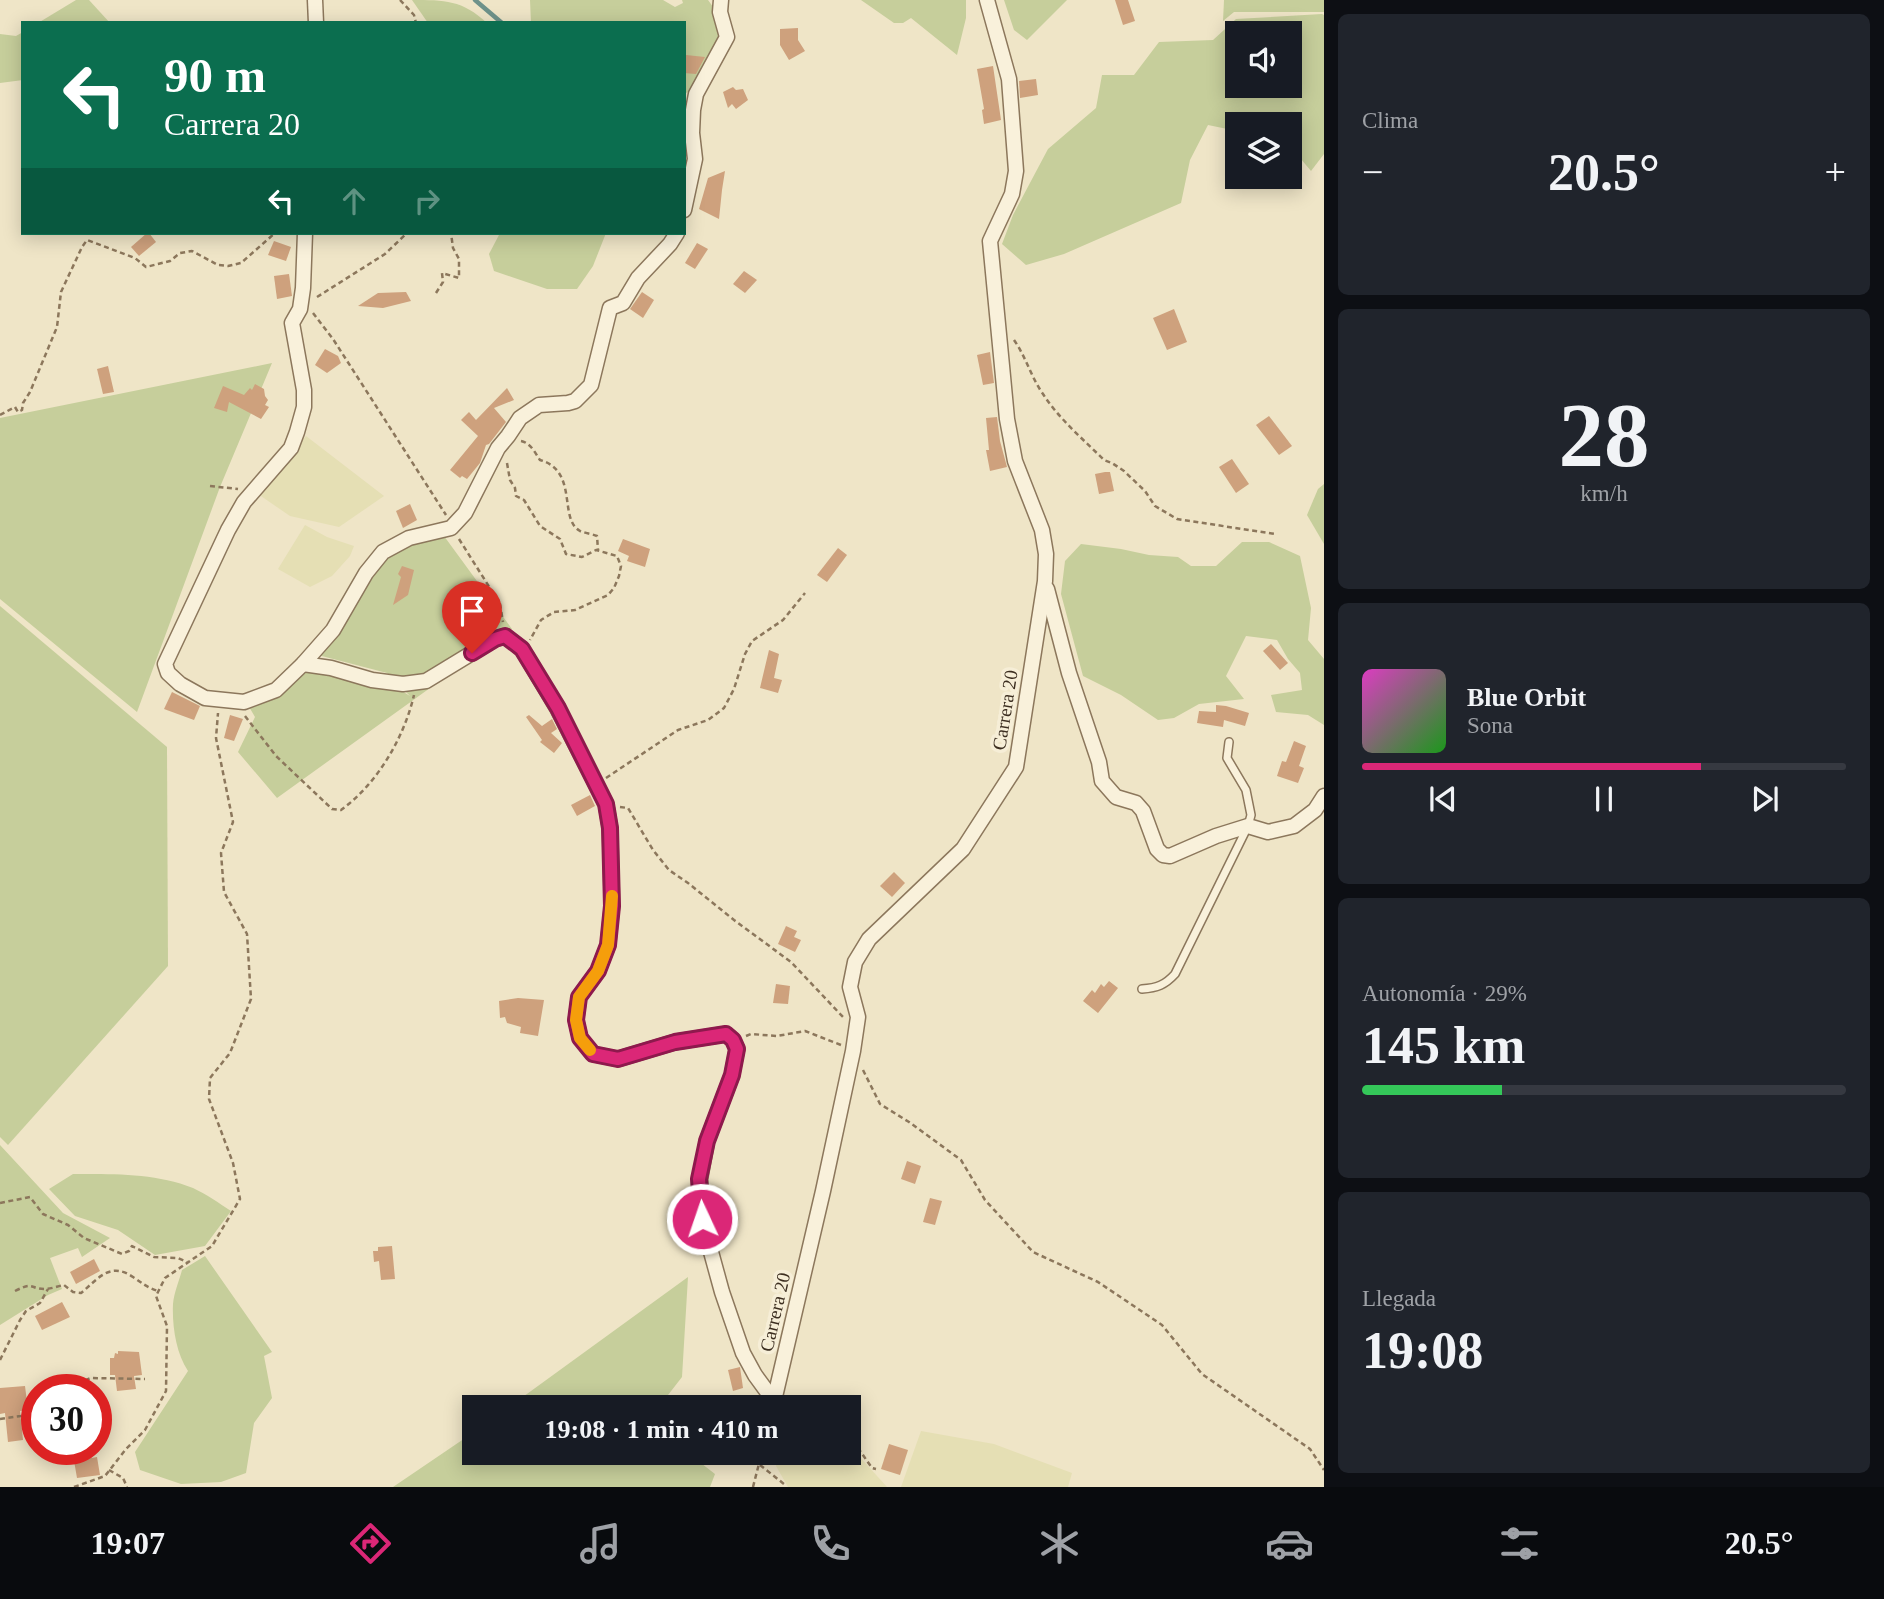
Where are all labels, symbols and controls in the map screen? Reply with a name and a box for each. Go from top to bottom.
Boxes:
map controls [1225,21,1302,189]
button: sound [1225,21,1302,98]
text: 90 m [164,48,266,103]
icon: left [49,49,140,140]
text: Carrera 20 [164,106,300,142]
text: Clima [1362,108,1418,133]
button: layers [1225,112,1302,189]
text: 20.5° [1548,144,1660,201]
text: − [1362,151,1383,193]
text: + [1825,151,1846,193]
icon: left [262,182,300,220]
icon: ahead [335,182,373,220]
icon: right [408,182,446,220]
text: 28 [1559,385,1650,486]
text: km/h [1580,481,1628,506]
pin [442,581,502,653]
icon: arrive [453,592,491,630]
street label: Carrera 20 [988,668,1022,752]
text: Blue Orbit [1467,683,1586,712]
text: Sona [1467,713,1513,738]
icon: previous [1424,780,1462,818]
icon: pause [1585,780,1623,818]
icon: next [1746,780,1784,818]
text: Autonomía · 29% [1362,981,1527,1006]
text: 145 km [1362,1017,1525,1074]
position arrow [665,1182,739,1256]
street label: Carrera 20 [756,1270,794,1354]
text: Llegada [1362,1286,1436,1311]
text: 19:08 [1362,1322,1483,1379]
speed limit sign: 30 [21,1374,112,1465]
text: 19:08 · 1 min · 410 m [545,1415,779,1444]
icon: directions [346,1519,395,1568]
icon: music [576,1519,625,1568]
icon: phone [806,1519,855,1568]
icon: climate [1035,1519,1084,1568]
icon: car [1265,1519,1314,1568]
icon: filters [1495,1519,1544,1568]
text: 19:07 [90,1525,165,1561]
text: 20.5° [1725,1525,1794,1561]

